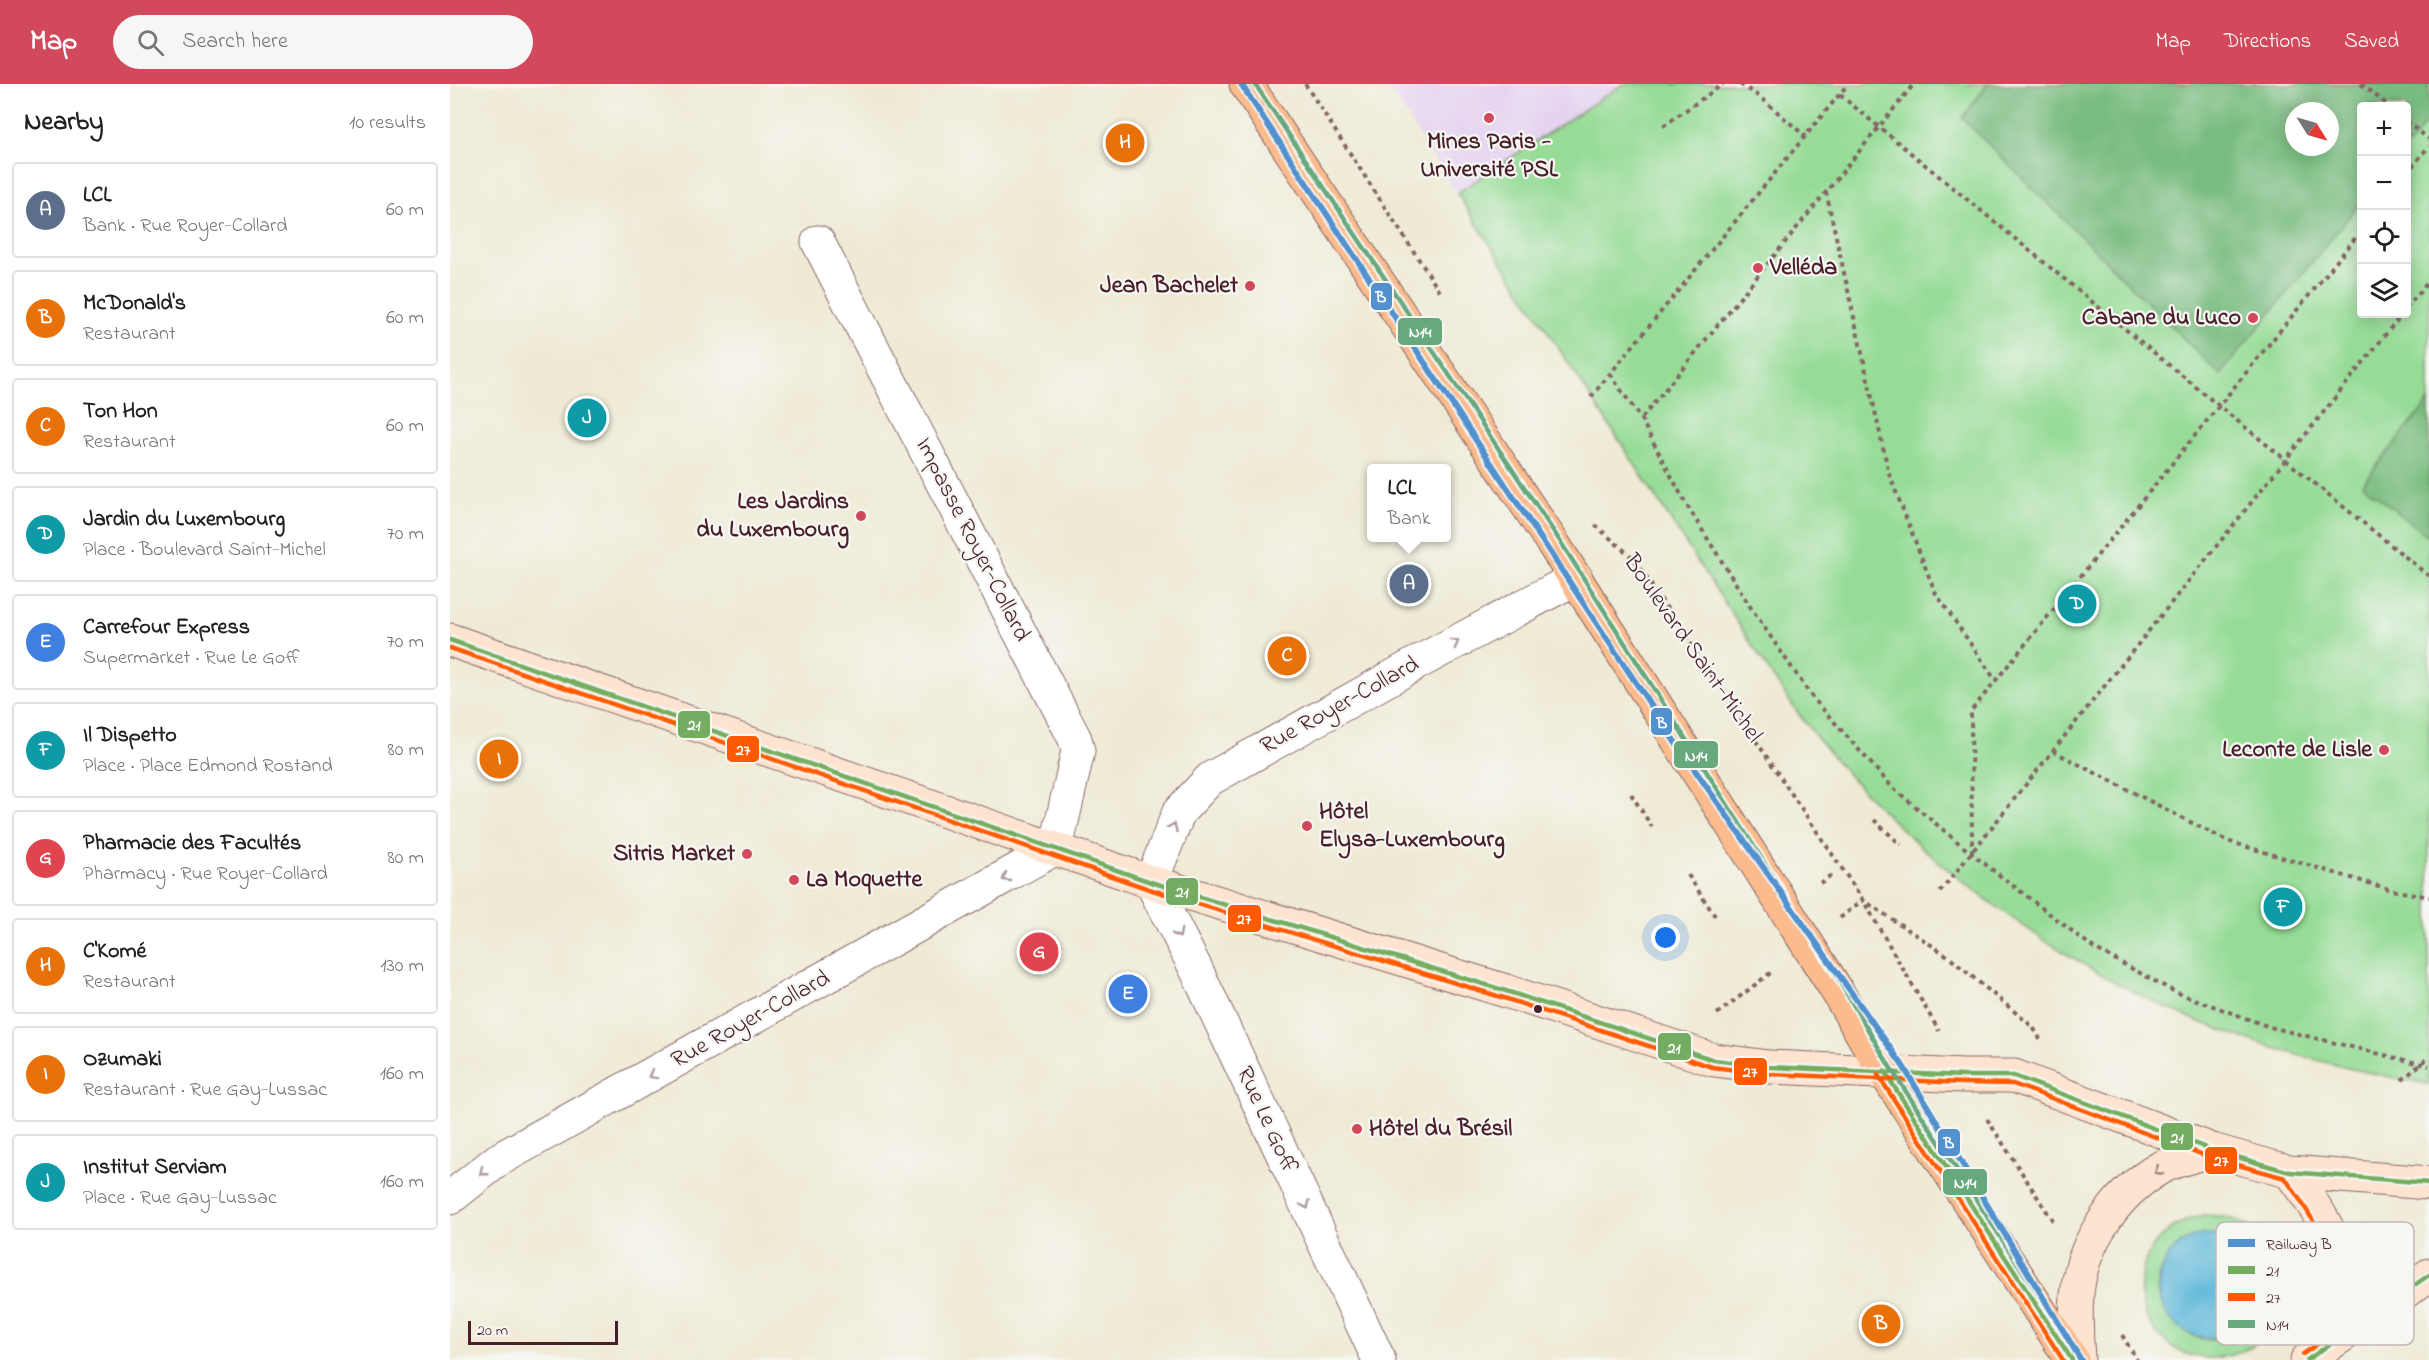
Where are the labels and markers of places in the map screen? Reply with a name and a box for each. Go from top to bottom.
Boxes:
marker: Mines Paris - Université PSL [1482,111,1496,125]
pin: H [1106,120,1144,166]
place label: Mines Paris - Université PSL [1420,125,1559,188]
place label: Velléda [1769,251,1837,286]
marker: Velléda [1751,261,1765,275]
place label: Jean Bachelet [1100,269,1239,304]
marker: Jean Bachelet [1243,279,1257,293]
place label: Cabane du Luco [2082,301,2241,336]
marker: Cabane du Luco [2246,311,2260,325]
pin: J [568,396,606,440]
place label: Les Jardins du Luxembourg [696,485,849,549]
marker: Les Jardins du Luxembourg [854,509,868,523]
pin: A [1390,562,1428,606]
pin: D [2058,582,2096,626]
pin: C [1268,634,1306,678]
place label: Leconte de Lisle [2222,733,2373,768]
pin: I [479,736,518,782]
marker: Leconte de Lisle [2377,743,2391,757]
place label: Hôtel Elysa-Luxembourg [1319,795,1505,859]
marker: Hôtel Elysa-Luxembourg [1300,819,1314,833]
place label: Sitris Market [613,837,736,872]
marker: Sitris Market [740,847,754,861]
place label: La Moquette [806,863,923,898]
marker: La Moquette [787,873,801,887]
pin: F [2264,884,2302,930]
pin: G [1020,930,1058,974]
pin: E [1108,972,1148,1016]
unlabelled marker [1532,1003,1544,1015]
place label: Hôtel du Brésil [1369,1112,1512,1147]
marker: Hôtel du Brésil [1350,1122,1364,1136]
pin: B [1862,1302,1900,1346]

